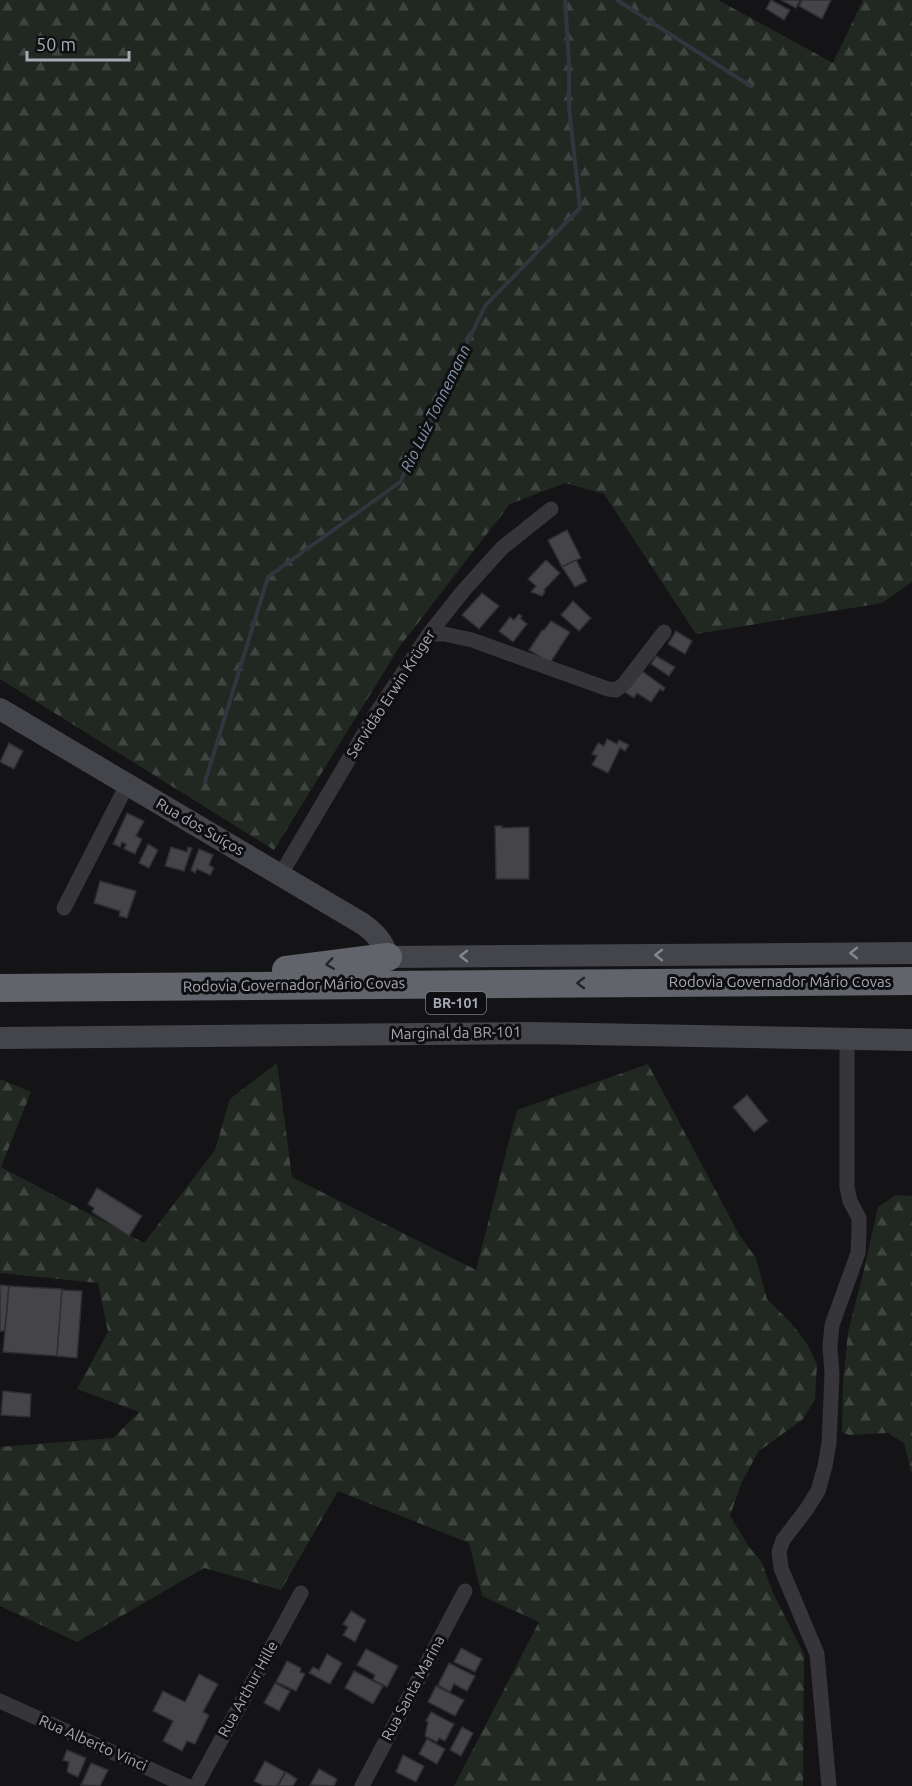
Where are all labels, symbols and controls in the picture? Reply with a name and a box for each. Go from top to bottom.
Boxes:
scale bar [27,24,129,62]
text: 50 m [36,34,76,54]
water label: Rio Luiz Tonnemann [396,342,474,474]
street label: Servidão Erwin Krüger [343,626,439,761]
street label: Rua dos Suíços [153,794,247,859]
one-way arrow [849,947,858,959]
one-way arrow [654,948,663,961]
one-way arrow [459,950,468,962]
one-way arrow [325,958,334,970]
street label: Rodovia Governador Mário Covas [669,973,891,990]
street label: Rodovia Governador Mário Covas [183,974,405,995]
one-way arrow [576,977,585,989]
road number: BR-101 [426,992,486,1014]
street label: Marginal da BR-101 [390,1023,522,1042]
street label: Rua Santa Marina [378,1632,447,1743]
street label: Rua Arthur Hille [214,1638,281,1740]
street label: Rua Alberto Vinci [37,1711,150,1774]

